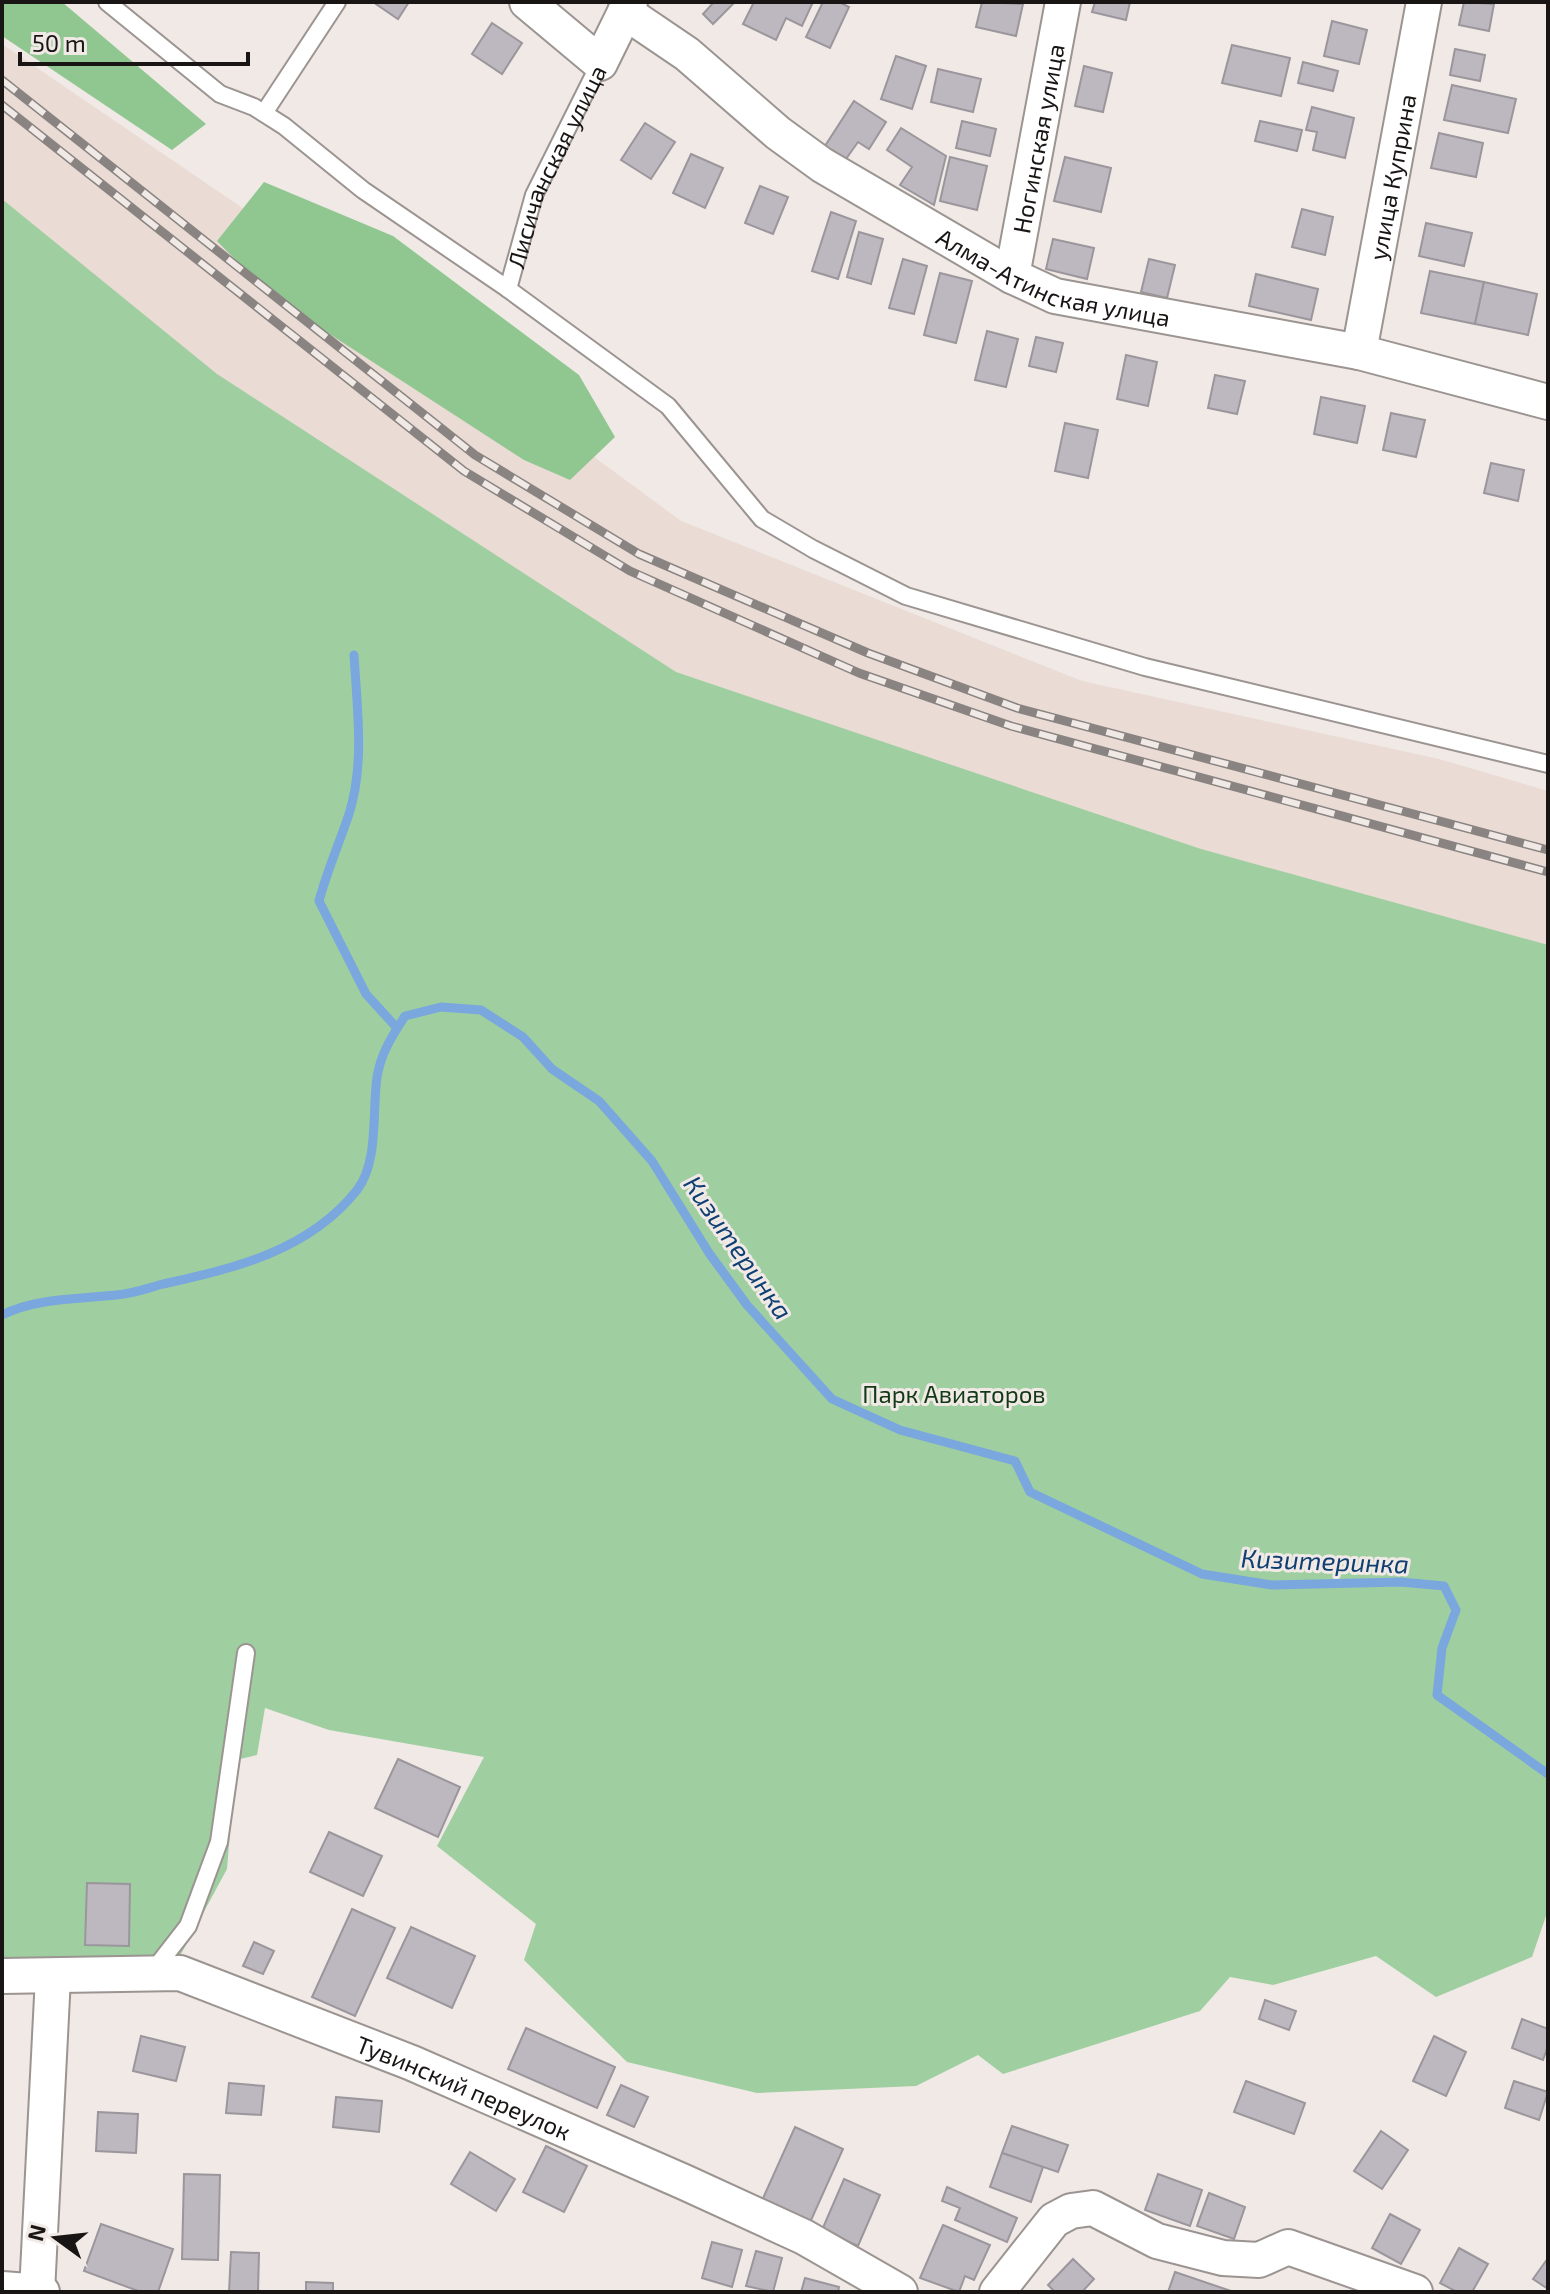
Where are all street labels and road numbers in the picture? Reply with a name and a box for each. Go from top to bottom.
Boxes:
street label: Ногинская улица [1006,41,1069,236]
street label: Лисичанская улица [500,60,611,271]
street label: улица Куприна [1362,92,1421,263]
street label: Алма-Атинская улица [932,221,1173,331]
street label: Тувинский переулок [353,2028,576,2145]

